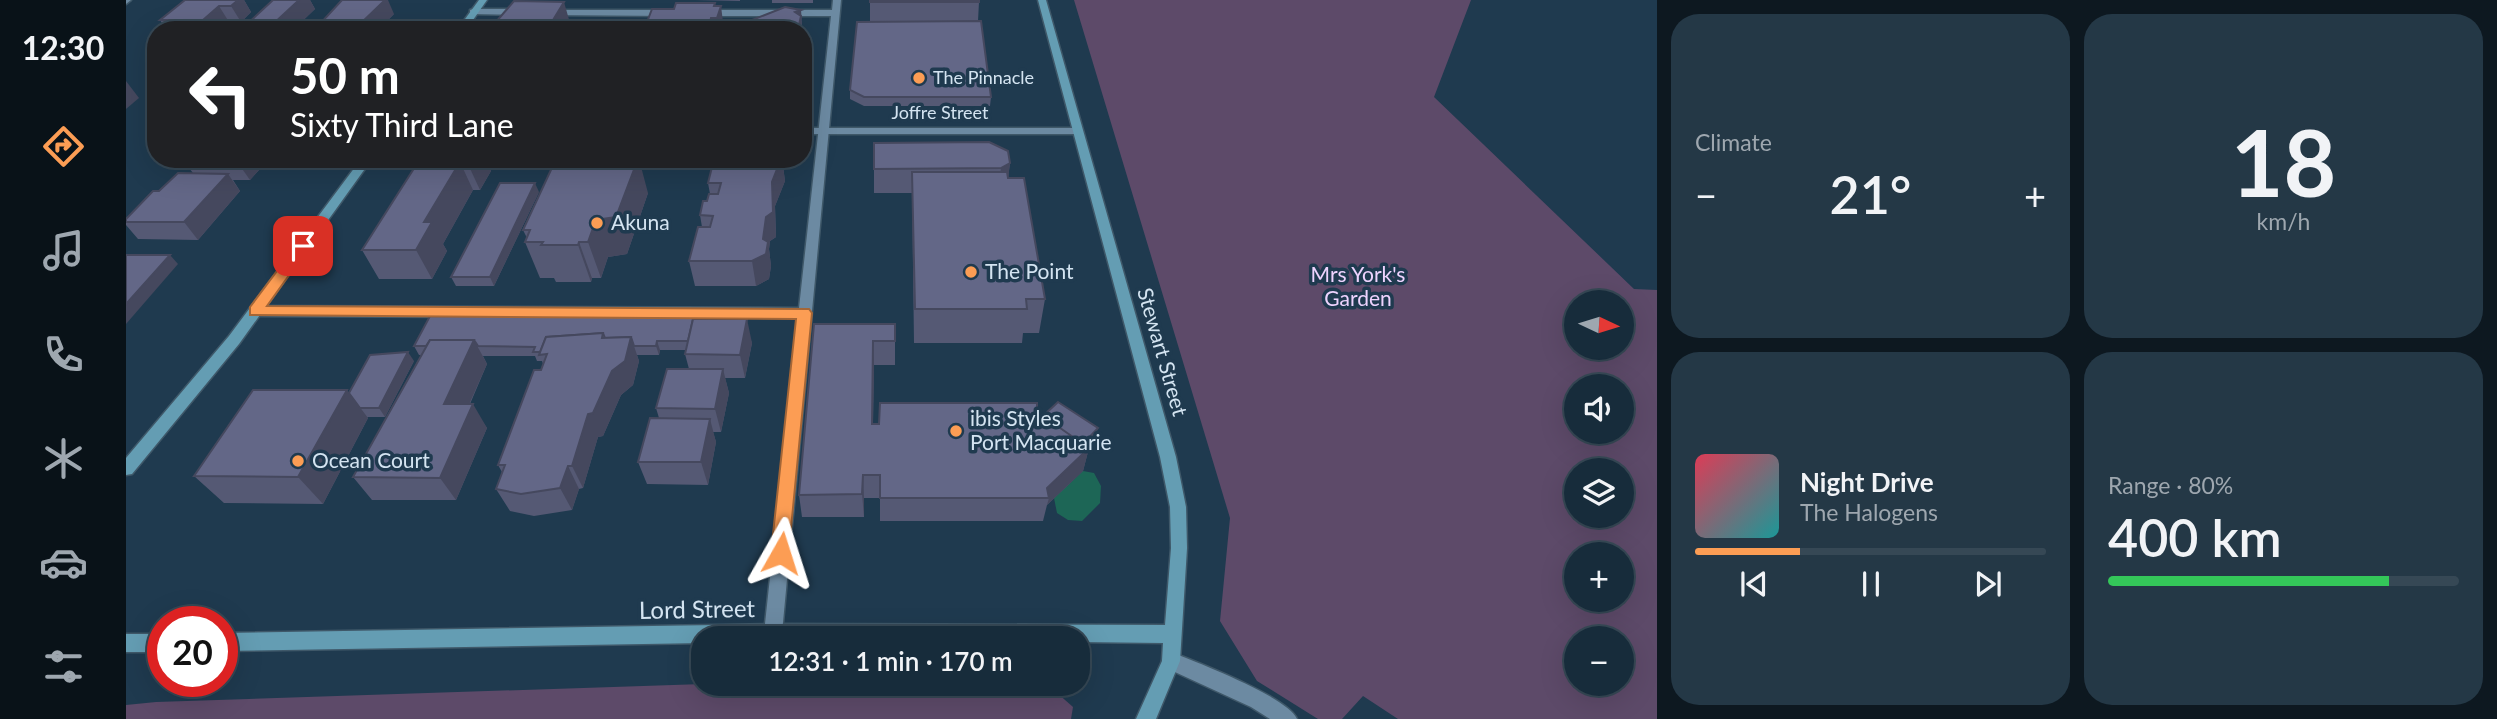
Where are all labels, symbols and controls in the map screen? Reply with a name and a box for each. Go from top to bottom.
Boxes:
text: 12:30 [22,28,104,67]
text: 50 m [290,46,400,104]
icon: left [175,49,266,140]
place label: The Pinnacle [933,66,1034,88]
marker: The Pinnacle [911,70,927,86]
street label: Joffre Street [892,101,989,123]
text: Sixty Third Lane [290,105,514,144]
text: 18 [2231,107,2336,216]
icon: directions [39,122,88,171]
text: Climate [1695,128,1772,156]
text: 21° [1830,163,1911,225]
text: − [1695,172,1717,218]
text: + [2024,172,2046,218]
text: km/h [2257,207,2310,235]
place label: Akuna [611,209,670,234]
marker: Akuna [589,215,605,231]
pin [273,216,333,276]
icon: music [39,226,88,275]
icon: arrive [284,227,322,265]
place label: The Point [985,258,1074,283]
park label: Mrs York's Garden [1311,261,1405,310]
marker: The Point [963,264,979,280]
street label: Stewart Street [1133,285,1194,419]
north arrow [1564,290,1634,360]
map controls [1564,290,1634,696]
icon: phone [39,330,88,379]
button: sound [1564,374,1634,444]
place label: ibis Styles Port Macquarie [970,405,1112,454]
marker: ibis Styles Port Macquarie [948,423,964,439]
icon: climate [39,434,88,483]
place label: Ocean Court [312,447,430,472]
marker: Ocean Court [290,453,306,469]
button: layers [1564,458,1634,528]
text: Night Drive [1800,466,1934,498]
text: Range · 80% [2108,471,2233,499]
text: The Halogens [1800,498,1938,526]
text: 400 km [2108,506,2282,568]
position arrow [744,516,818,590]
icon: car [39,538,88,587]
button: + [1564,542,1634,612]
icon: previous [1735,565,1773,603]
icon: pause [1852,565,1890,603]
icon: next [1969,565,2007,603]
street label: Lord Street [639,593,756,624]
speed limit sign: 20 [147,606,238,697]
button: − [1564,626,1634,696]
icon: filters [39,642,88,691]
text: 12:31 · 1 min · 170 m [768,645,1013,677]

